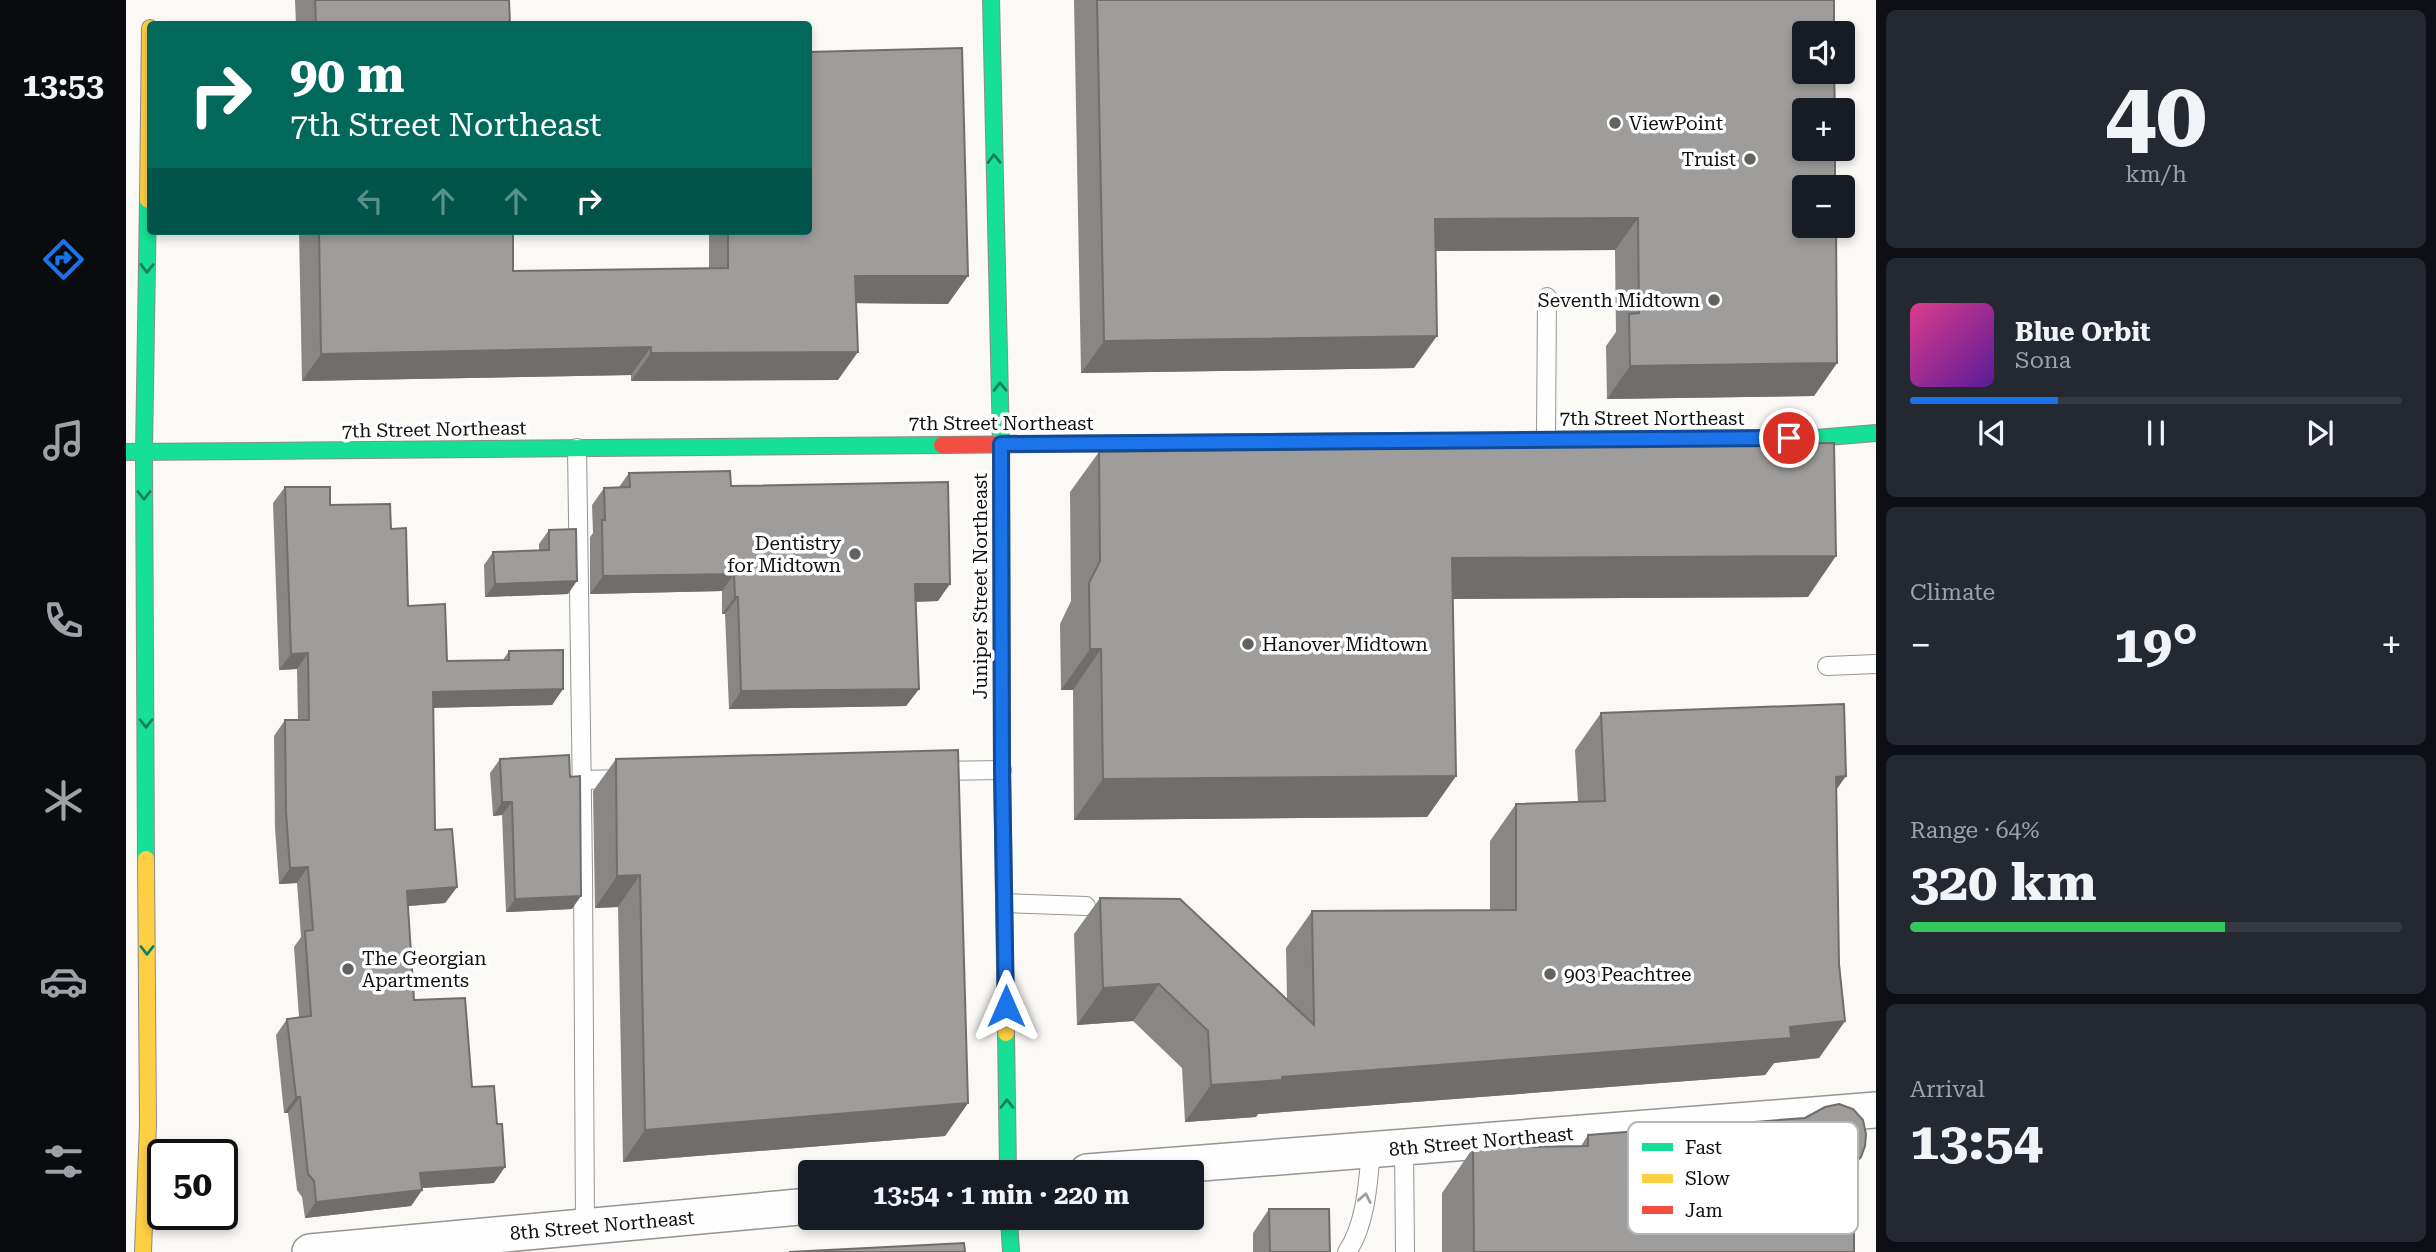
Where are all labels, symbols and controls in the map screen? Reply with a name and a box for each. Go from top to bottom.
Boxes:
map controls [1792,21,1855,238]
button: sound [1792,21,1855,84]
text: 90 m [290,47,405,104]
icon: right [175,49,266,140]
text: 40 [2105,62,2207,168]
text: 13:53 [22,66,104,104]
button: + [1792,98,1855,161]
text: 7th Street Northeast [290,106,602,144]
place label: ViewPoint [1629,112,1723,135]
marker: ViewPoint [1607,115,1623,131]
place label: Truist [1682,148,1736,171]
marker: Truist [1742,151,1758,167]
one-way arrow [987,154,1002,165]
text: km/h [2125,161,2187,188]
button: − [1792,175,1855,238]
icon: left [351,182,389,220]
icon: ahead [424,182,462,220]
icon: ahead [497,182,535,220]
icon: right [570,182,608,220]
icon: directions [39,235,88,284]
one-way arrow [139,263,155,273]
place label: Seventh Midtown [1538,289,1700,312]
marker: Seventh Midtown [1706,292,1722,308]
text: Blue Orbit [2015,317,2151,347]
text: Sona [2015,347,2071,374]
one-way arrow [992,381,1007,392]
street label: 7th Street Northeast [1560,407,1745,430]
pin [1759,408,1819,468]
street label: 7th Street Northeast [909,412,1094,435]
icon: previous [1973,414,2011,452]
icon: pause [2137,414,2175,452]
icon: next [2301,414,2339,452]
icon: music [39,416,88,465]
street label: 7th Street Northeast [341,416,527,443]
icon: arrive [1770,419,1808,457]
street label: Juniper Street Northeast [969,473,992,699]
one-way arrow [136,490,152,501]
place label: Dentistry for Midtown [727,532,842,577]
marker: Dentistry for Midtown [847,546,863,562]
text: Climate [1910,579,1995,606]
icon: phone [39,596,88,645]
text: 19° [2114,614,2198,675]
text: − [1910,623,1931,667]
text: + [2381,623,2402,667]
place label: Hanover Midtown [1262,633,1428,656]
marker: Hanover Midtown [1240,636,1256,652]
one-way arrow [138,718,154,728]
icon: climate [39,776,88,825]
text: Range · 64% [1910,817,2039,844]
text: 320 km [1910,852,2097,913]
one-way arrow [140,945,155,956]
place label: The Georgian Apartments [362,947,487,992]
icon: car [39,957,88,1006]
marker: The Georgian Apartments [340,961,356,977]
place label: 903 Peachtree [1564,963,1692,986]
marker: 903 Peachtree [1542,966,1558,982]
position arrow [969,969,1043,1043]
text: Arrival [1910,1076,1985,1103]
one-way arrow [999,1099,1015,1109]
text: 13:54 [1910,1111,2043,1172]
street label: 8th Street Northeast [1388,1122,1574,1161]
legend [1628,1122,1858,1234]
text: Fast [1685,1136,1722,1159]
icon: filters [39,1137,88,1186]
speed limit sign: 50 [147,1139,238,1230]
text: Slow [1685,1167,1730,1190]
text: 13:54 · 1 min · 220 m [873,1180,1129,1210]
one-way arrow [1356,1192,1371,1204]
text: Jam [1685,1199,1723,1222]
street label: 8th Street Northeast [509,1206,695,1245]

